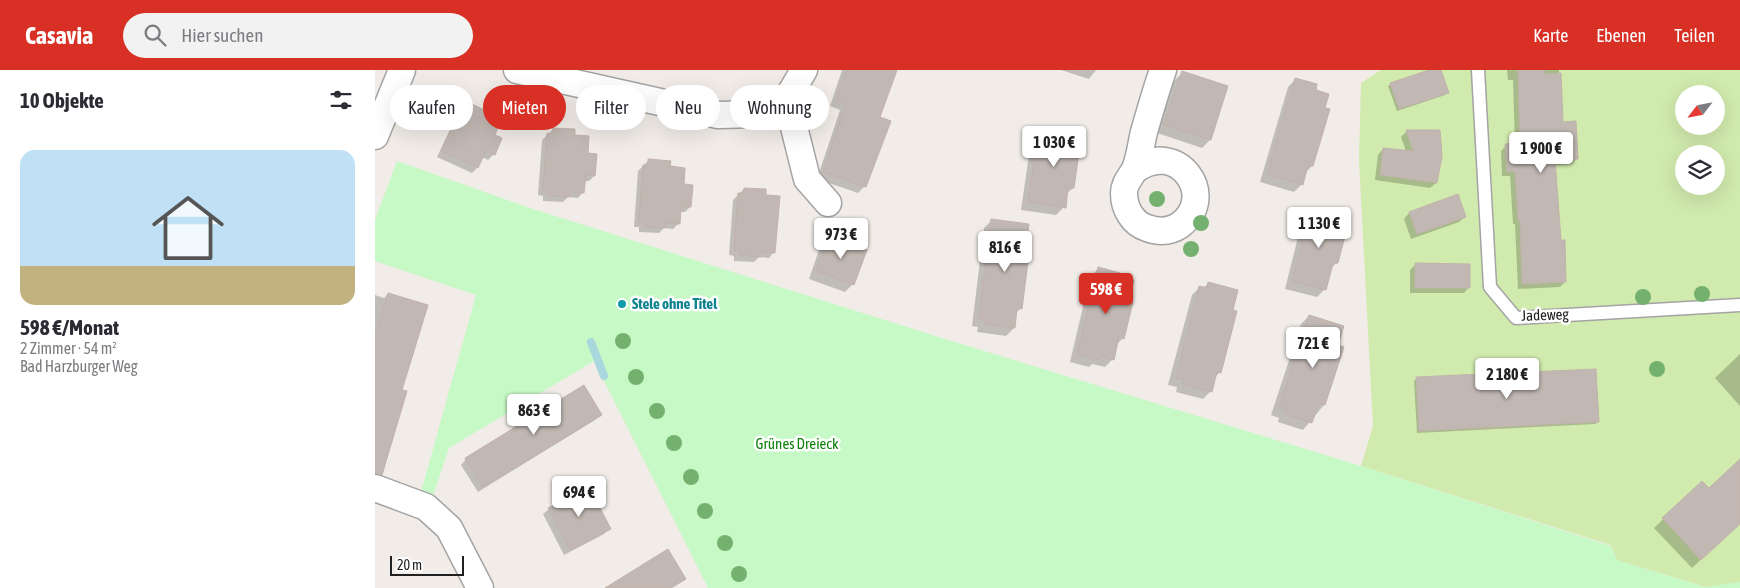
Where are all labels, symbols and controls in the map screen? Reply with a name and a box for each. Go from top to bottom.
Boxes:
search box [123,13,473,58]
icon: search [141,21,169,49]
text: Casavia [25,22,93,49]
text: Hier suchen [181,24,263,46]
text: Karte [1533,25,1568,46]
text: Ebenen [1596,25,1646,46]
text: Teilen [1674,25,1715,46]
chip: Kaufen [390,85,473,130]
chip: Mieten [483,85,566,130]
chip: Filter [576,85,646,130]
chip: Neu [656,85,720,130]
chip: Wohnung [730,85,829,130]
north arrow [1675,85,1725,135]
map controls [1675,85,1725,195]
icon: filters [327,86,355,114]
text: 10 Objekte [20,88,104,112]
pin: 1 030 € [1008,126,1100,168]
pin: 1 900 € [1495,132,1587,174]
text: 1 030 € [1033,133,1075,151]
text: 1 900 € [1520,139,1562,157]
button: layers [1675,145,1725,195]
icon: home [143,183,233,273]
pin: 1 130 € [1273,206,1365,249]
text: 1 130 € [1298,214,1340,232]
pin: 973 € [806,218,876,260]
text: 973 € [825,225,857,243]
pin: 816 € [970,230,1040,273]
text: 816 € [989,238,1021,256]
pin: 598 € [1071,272,1141,315]
text: 598 € [1090,280,1122,298]
place label: Stele ohne Titel [632,295,718,312]
marker: Stele ohne Titel [616,298,628,310]
street label: Jadeweg [1521,305,1570,324]
text: 598 €/Monat [20,315,119,339]
pin: 721 € [1278,326,1348,369]
text: 721 € [1297,334,1329,352]
text: 2 Zimmer · 54 m² [20,339,117,357]
text: Bad Harzburger Weg [20,357,138,375]
pin: 2 180 € [1461,358,1553,400]
text: 2 180 € [1486,365,1528,383]
pin: 863 € [499,394,569,436]
text: 863 € [518,401,550,419]
park label: Grünes Dreieck [755,435,839,452]
pin: 694 € [544,476,614,518]
text: 694 € [563,483,595,501]
scale bar [390,553,464,576]
text: 20 m [397,557,422,573]

